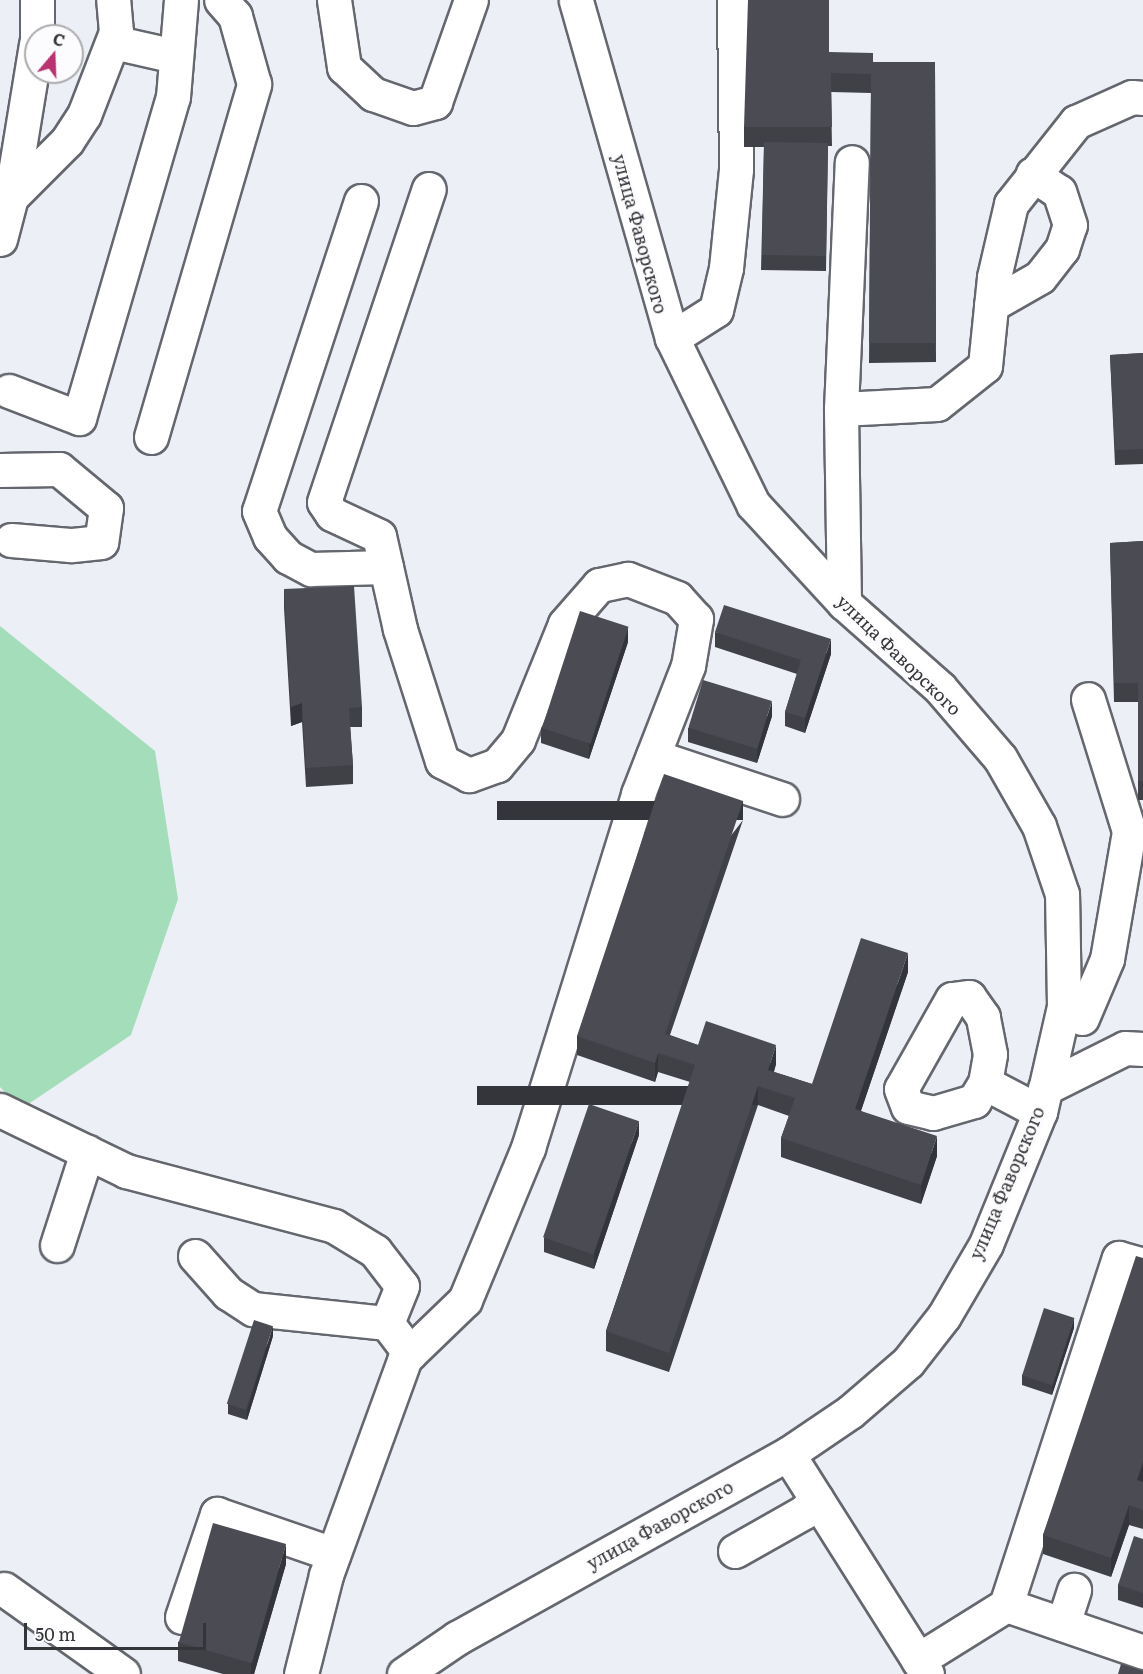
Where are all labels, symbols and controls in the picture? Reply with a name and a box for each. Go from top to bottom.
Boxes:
north arrow [24,24,84,84]
text: С [50,26,68,52]
street label: улица Фаворского [608,152,672,316]
street label: улица Фаворского [832,590,966,720]
street label: улица Фаворского [965,1103,1049,1263]
street label: улица Фаворского [583,1476,737,1574]
scale bar [27,1611,208,1649]
text: 50 m [35,1620,76,1647]

